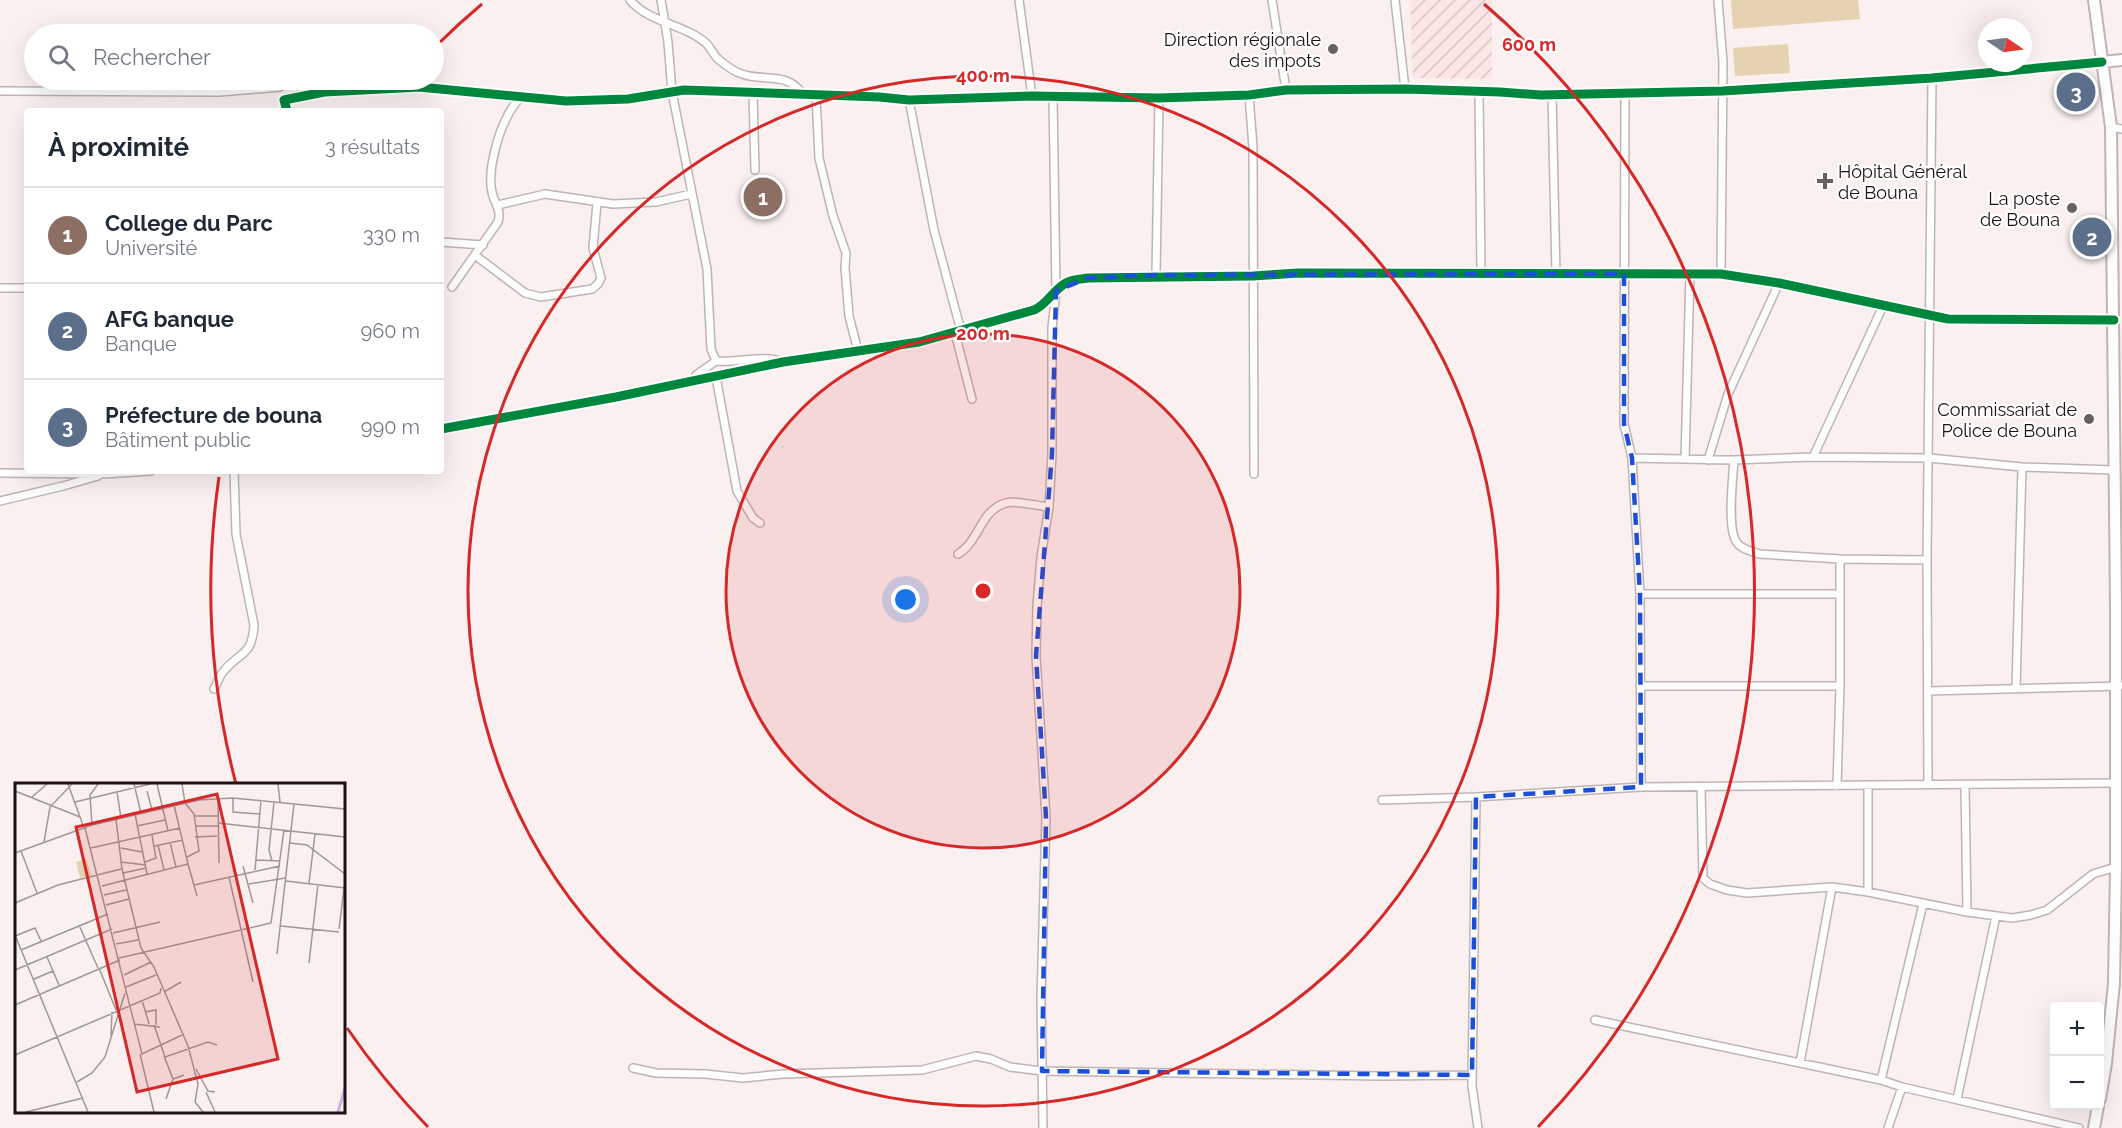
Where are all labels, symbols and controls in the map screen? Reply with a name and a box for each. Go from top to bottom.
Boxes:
north arrow [1978,18,2032,72]
search box [24,24,444,90]
place label: Direction régionale des impots [1164,29,1321,71]
text: 600 m [1502,34,1556,55]
icon: search [45,41,78,74]
marker: Direction régionale des impots [1326,42,1340,56]
text: Rechercher [93,44,211,70]
text: 400 m [956,65,1010,86]
pin: 3 [2056,70,2096,115]
text: À proximité [48,132,189,162]
text: 3 résultats [325,135,420,159]
place label: Hôpital Général de Bouna [1838,161,1967,203]
marker: Hôpital Général de Bouna [1816,172,1834,190]
pin: 1 [744,174,783,220]
place label: La poste de Bouna [1980,188,2060,230]
marker: La poste de Bouna [2065,201,2079,215]
text: College du Parc [105,210,273,236]
pin: 2 [2072,214,2112,260]
text: 1 [63,223,72,247]
text: 330 m [363,223,420,247]
text: Université [105,236,197,260]
text: AFG banque [105,306,234,332]
text: 2 [62,319,73,343]
text: 960 m [361,319,420,343]
text: 200 m [956,323,1010,344]
text: Banque [105,332,177,356]
place label: Commissariat de Police de Bouna [1937,399,2077,441]
text: Préfecture de bouna [105,402,322,428]
marker: Commissariat de Police de Bouna [2082,412,2096,426]
text: 3 [62,415,73,439]
text: 990 m [361,415,420,439]
text: Bâtiment public [105,428,251,452]
centre of rings [973,581,993,601]
your location [891,585,920,614]
inset map [15,783,345,1113]
map controls [2050,1002,2104,1110]
button: + [2050,1002,2104,1056]
button: − [2050,1056,2104,1110]

